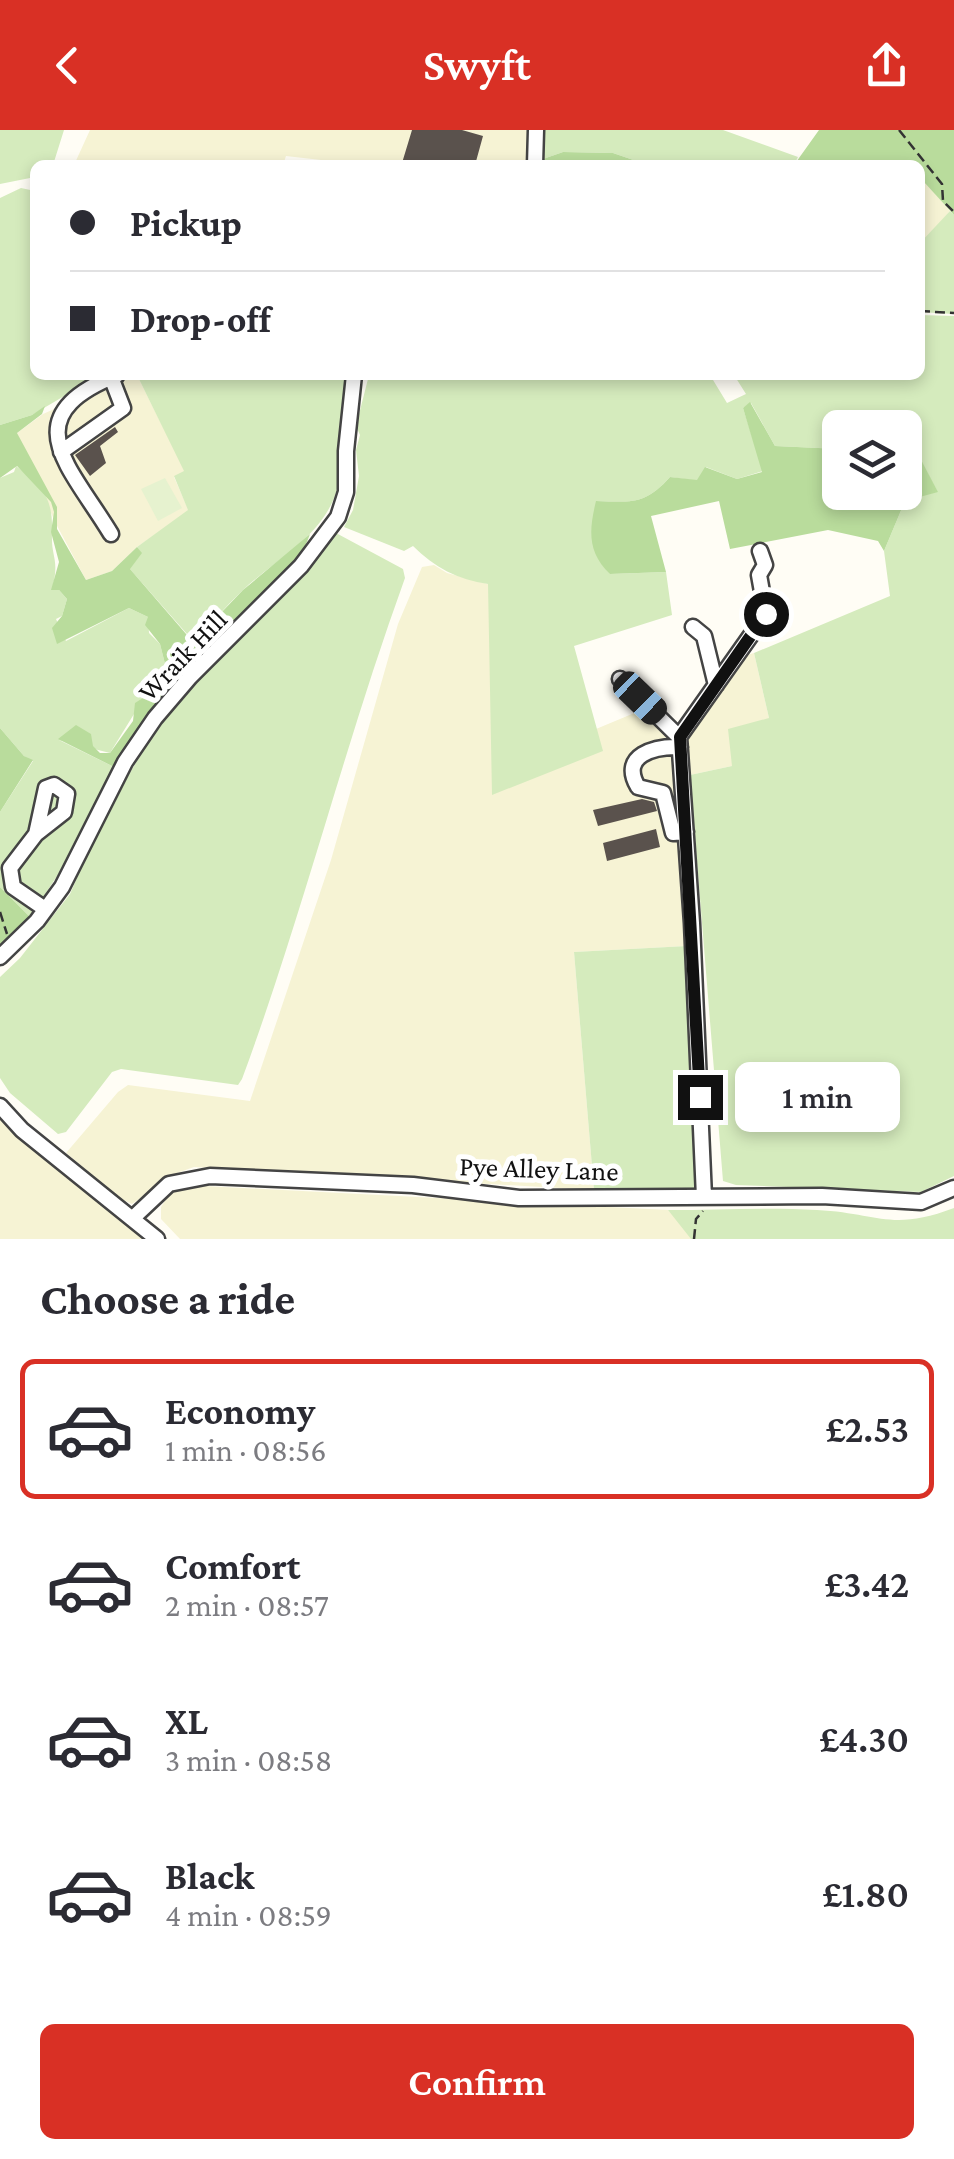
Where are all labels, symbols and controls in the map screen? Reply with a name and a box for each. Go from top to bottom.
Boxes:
icon: back [40,38,95,93]
icon: share [859,38,914,93]
text: Swyft [423,40,531,90]
text: Pickup [130,202,242,244]
text: Drop-off [130,298,271,340]
map controls [822,410,922,510]
button: layers [822,410,922,510]
route start [744,592,789,637]
street label: Wraik Hill [132,604,233,707]
car [608,666,672,730]
callout: 1 min [735,1062,900,1132]
route end [678,1075,723,1120]
text: 1 min [782,1079,853,1115]
street label: Pye Alley Lane [459,1150,619,1187]
text: Choose a ride [40,1274,295,1324]
icon: car [45,1384,135,1474]
text: Economy [165,1390,315,1432]
text: £2.53 [825,1408,909,1450]
text: 1 min · 08:56 [165,1432,327,1468]
icon: car [45,1539,135,1629]
text: Comfort [165,1545,301,1587]
text: £3.42 [824,1563,909,1605]
text: 2 min · 08:57 [165,1587,329,1623]
icon: car [45,1694,135,1784]
text: XL [165,1700,208,1742]
text: £4.30 [819,1718,909,1760]
text: 3 min · 08:58 [165,1742,332,1778]
icon: car [45,1849,135,1939]
text: Black [165,1855,254,1897]
text: £1.80 [822,1873,909,1915]
text: 4 min · 08:59 [165,1897,332,1933]
button: Confirm [40,2024,914,2139]

